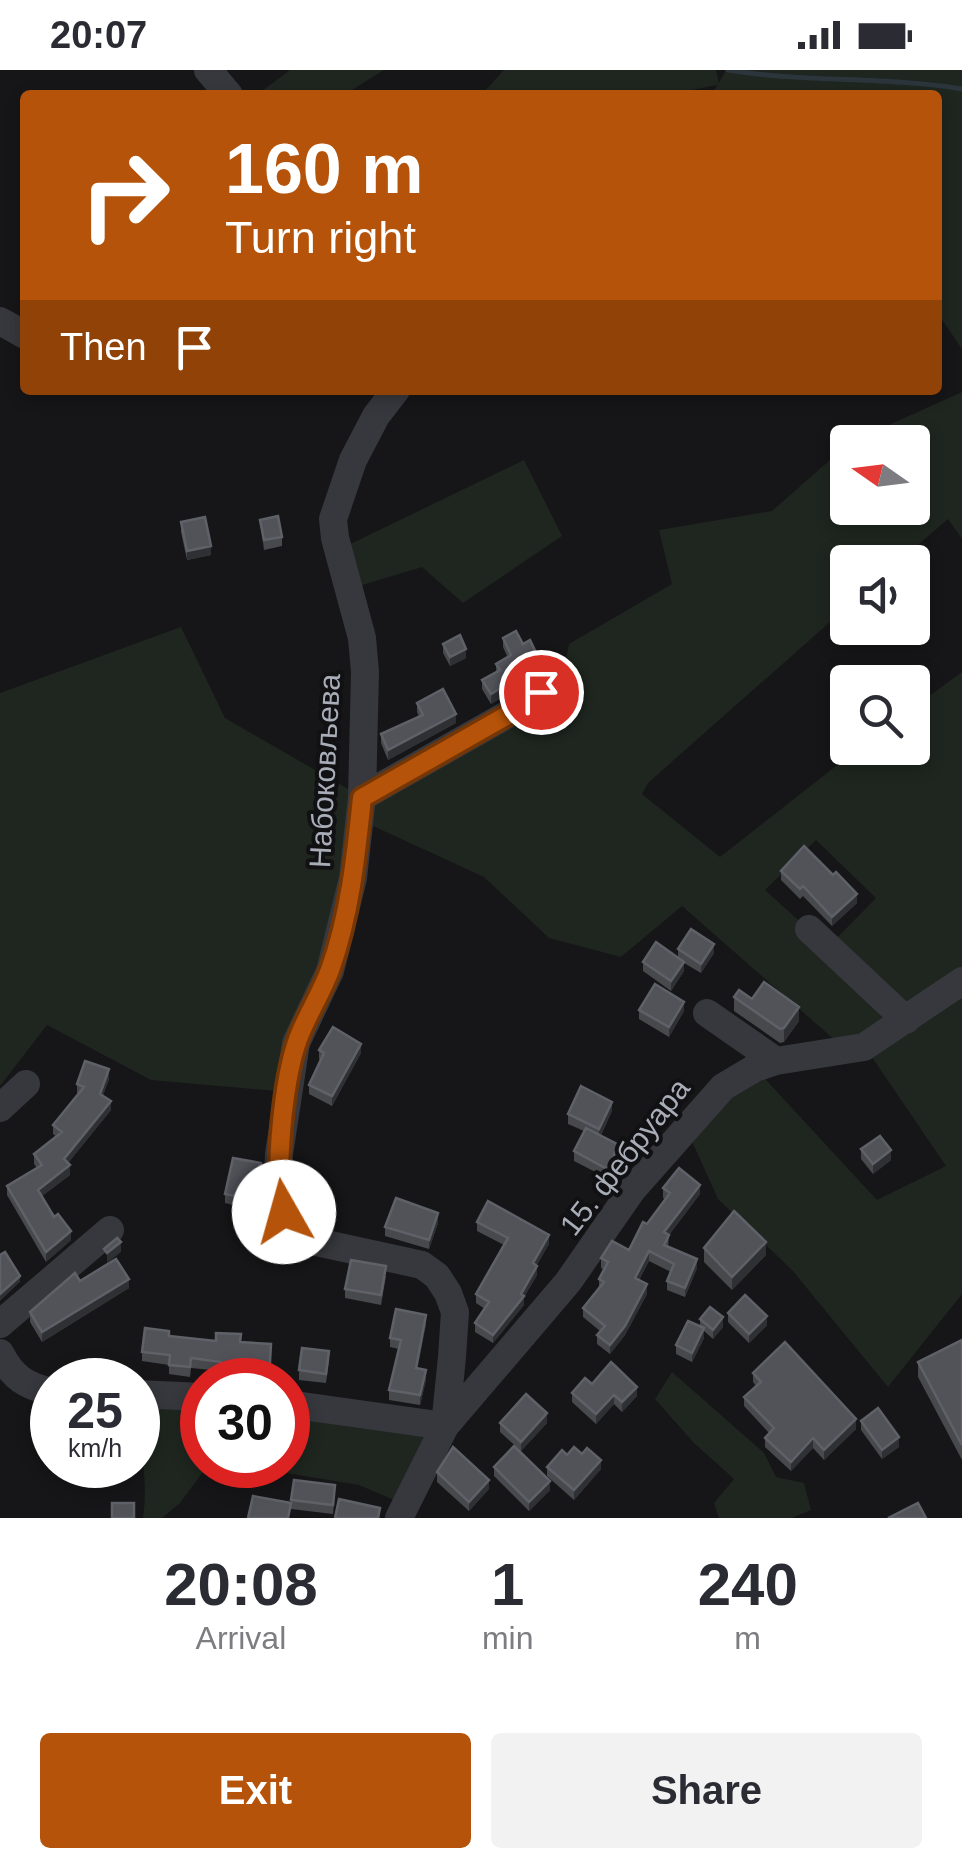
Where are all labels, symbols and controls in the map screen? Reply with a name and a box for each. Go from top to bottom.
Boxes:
text: 20:07 [50,14,147,56]
icon: right [60,130,190,260]
text: 160 m [225,130,423,208]
text: Turn right [225,212,416,263]
icon: arrive [167,320,222,375]
text: Then [60,326,147,368]
north arrow [830,425,930,525]
map controls [830,425,930,765]
button: sound [830,545,930,645]
pin [499,650,584,735]
icon: arrive [514,665,569,720]
button: search [830,665,930,765]
street label: Набоковљева [303,673,346,869]
street label: 15. фебруара [553,1072,696,1241]
position arrow [232,1160,336,1264]
speed limit sign: 30 [180,1358,310,1488]
text: 25 [67,1383,123,1439]
text: km/h [68,1434,122,1462]
text: 20:08 [164,1551,318,1618]
text: 1 [491,1551,524,1618]
text: 240 [698,1551,798,1618]
text: Arrival [196,1620,286,1656]
text: min [482,1620,533,1656]
text: m [734,1620,761,1656]
button: Exit [40,1733,471,1848]
button: Share [491,1733,922,1848]

